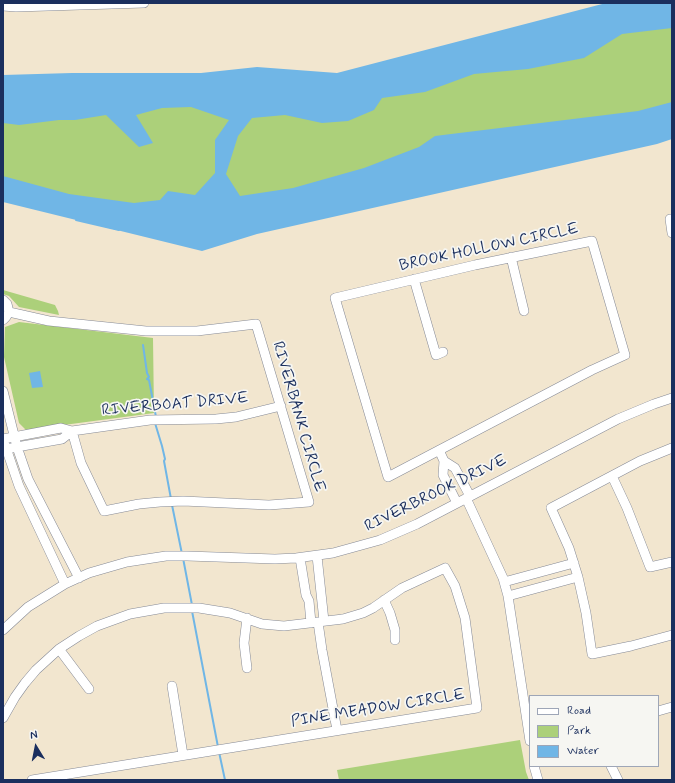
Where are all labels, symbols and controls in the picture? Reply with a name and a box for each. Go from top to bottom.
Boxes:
street label: BROOK HOLLOW CIRCLE [398,220,580,276]
street label: RIVERBANK CIRCLE [267,339,329,495]
street label: RIVERBOAT DRIVE [101,389,249,421]
street label: RIVERBROOK DRIVE [362,451,510,537]
street label: PINE MEADOW CIRCLE [290,686,466,732]
legend [529,695,659,767]
text: Road [567,703,591,719]
text: Park [567,723,591,739]
north arrow [16,727,56,767]
text: N [29,728,39,743]
text: Water [567,743,599,759]

